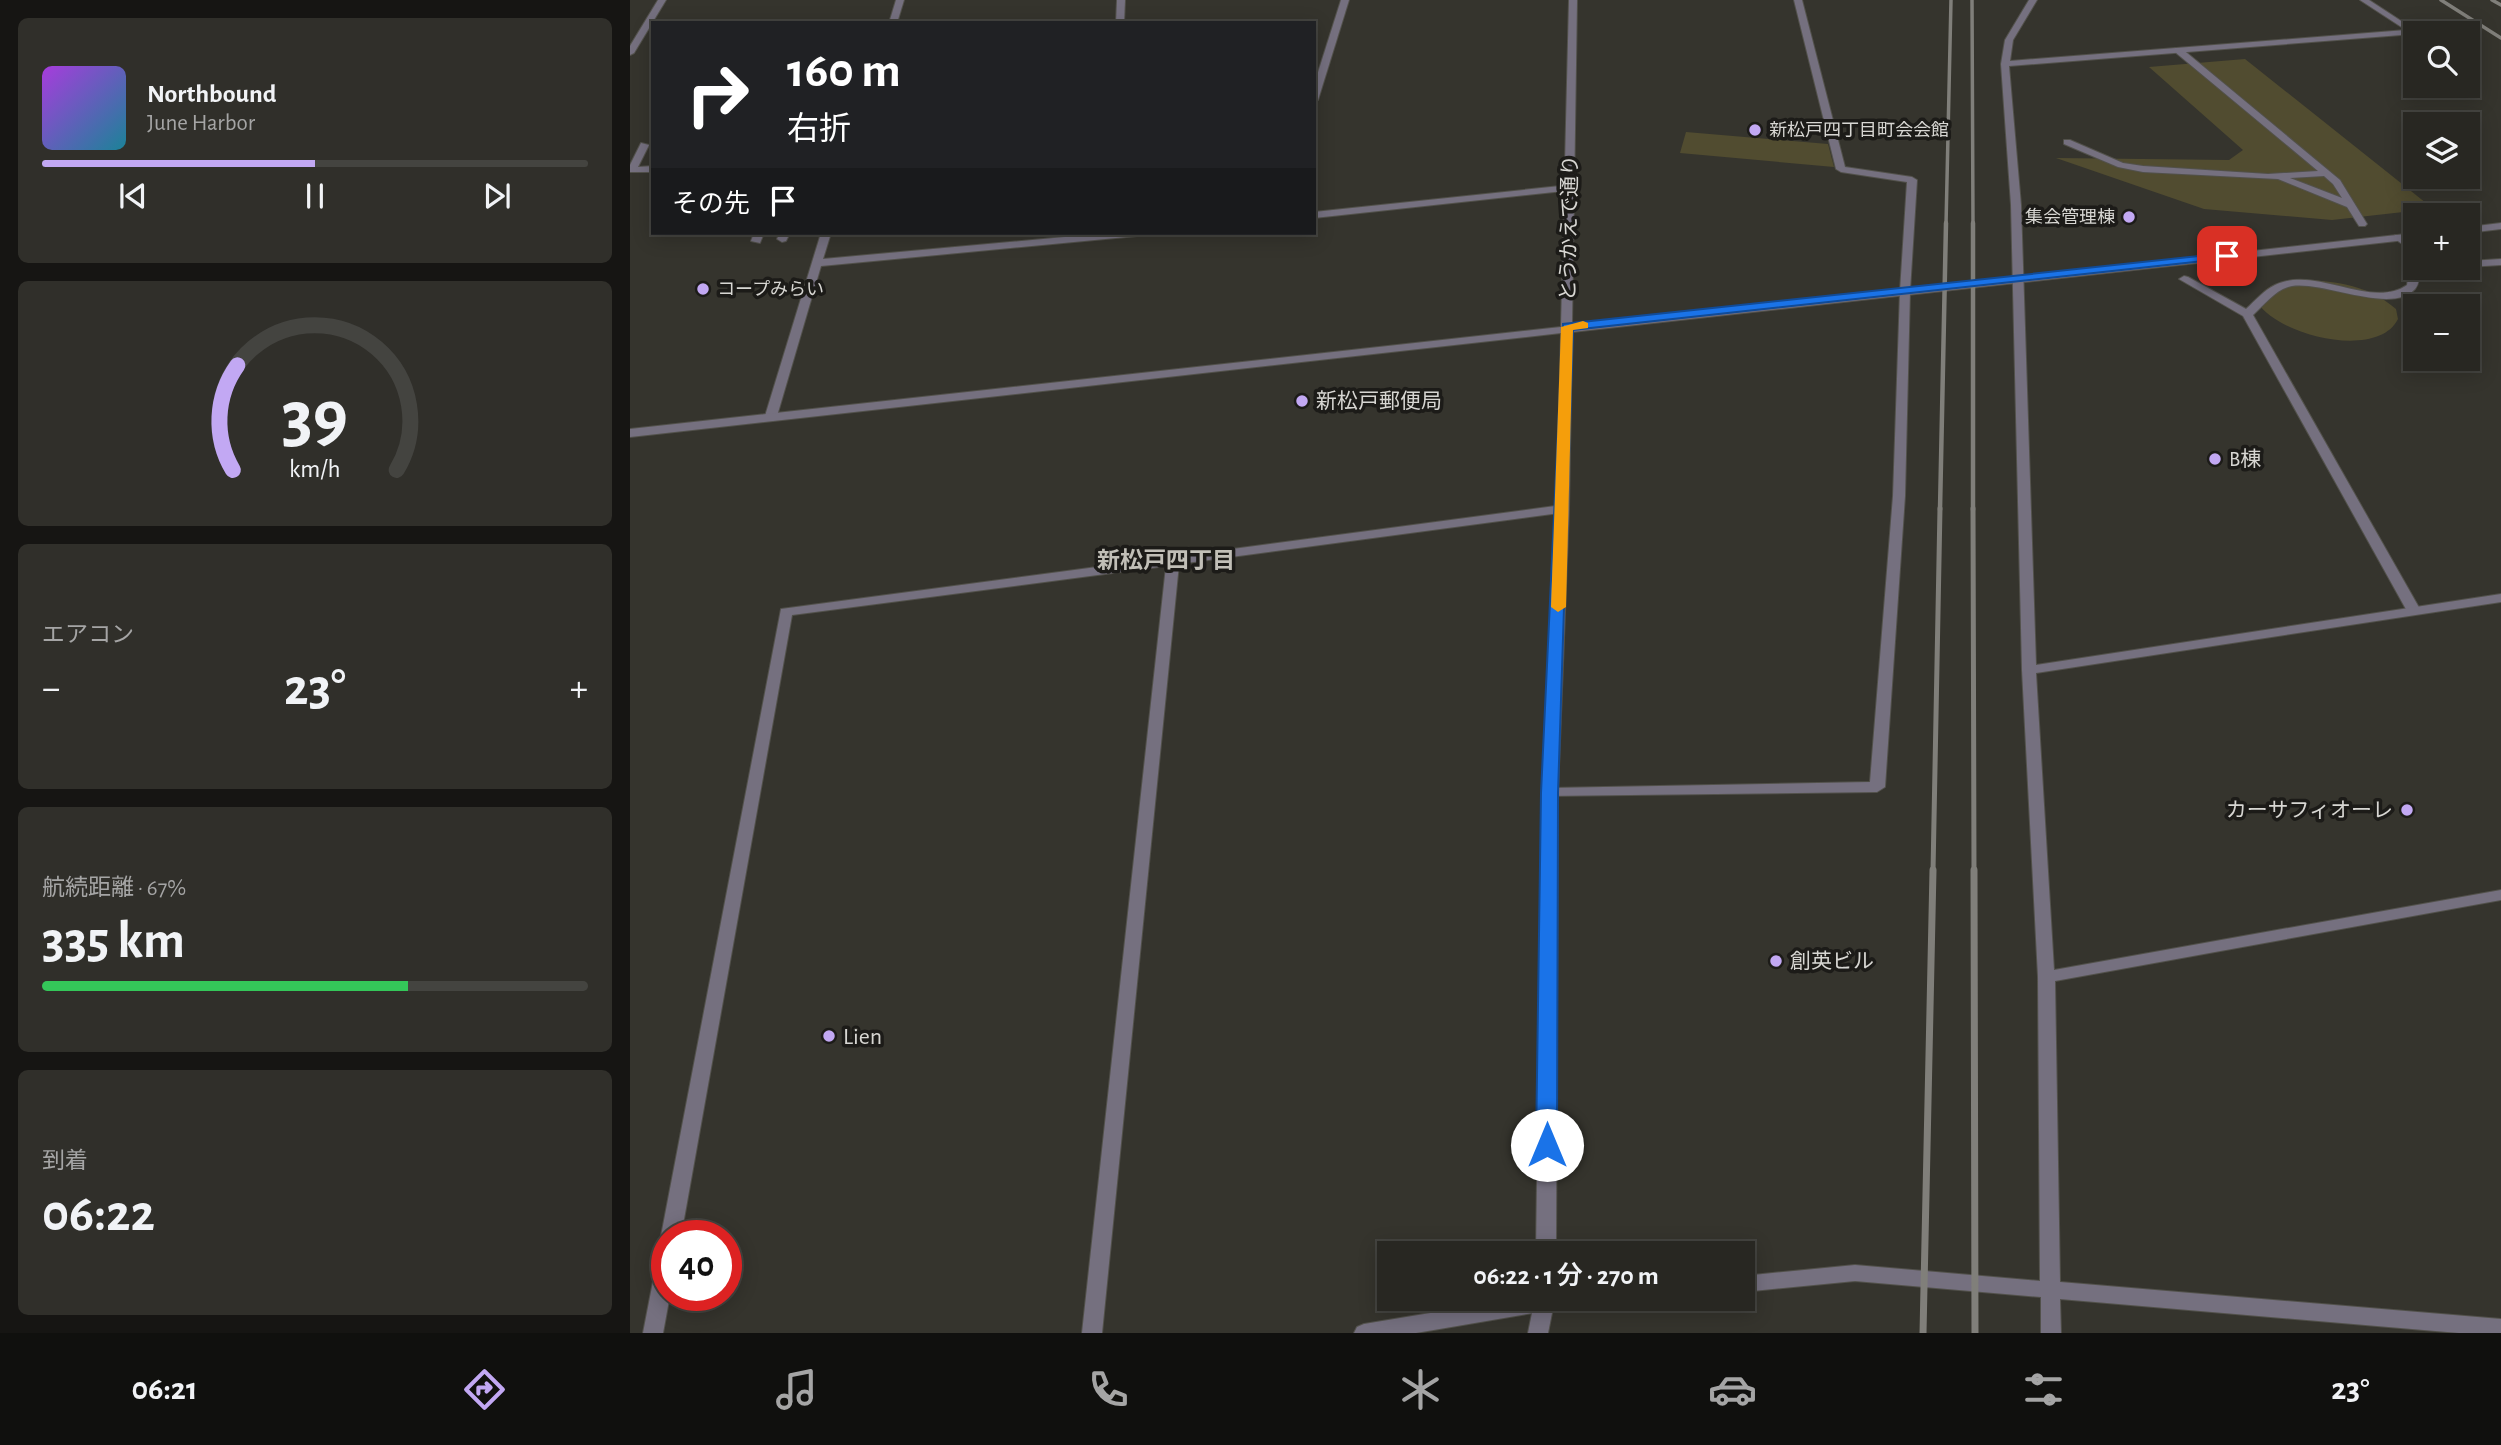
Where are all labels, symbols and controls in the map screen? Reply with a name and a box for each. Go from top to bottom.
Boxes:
map controls [2403,21,2480,371]
button: search [2403,21,2480,98]
text: 160 m [787,47,901,96]
icon: right [672,49,763,140]
text: Northbound [147,81,276,107]
text: June Harbor [147,112,255,135]
button: layers [2403,112,2480,189]
text: 右折 [787,113,851,145]
place label: 新松戸四丁目町会会館 [1769,121,1949,140]
marker: 新松戸四丁目町会会館 [1747,122,1763,138]
street label: とうかえで通り [1557,155,1581,301]
icon: previous [114,177,152,215]
icon: pause [296,177,334,215]
icon: next [478,177,516,215]
icon: arrive [764,182,802,220]
text: その先 [672,191,750,217]
button: + [2403,203,2480,280]
place label: 集会管理棟 [2025,207,2115,227]
marker: 集会管理棟 [2121,209,2137,225]
pin [2197,226,2257,286]
icon: arrive [2208,237,2246,275]
place label: コープみらい [717,280,824,299]
marker: コープみらい [695,281,711,297]
button: − [2403,294,2480,371]
text: 39 [282,382,348,455]
place label: 新松戸郵便局 [1316,390,1442,412]
marker: 新松戸郵便局 [1294,393,1310,409]
place label: B棟 [2229,448,2261,470]
marker: B棟 [2207,451,2223,467]
text: km/h [289,456,341,481]
district label: 新松戸四丁目 [1097,548,1235,573]
text: エアコン [42,624,134,647]
text: 23° [284,662,346,714]
text: − [42,670,60,708]
text: + [570,670,588,708]
place label: カーサフィオーレ [2226,800,2393,821]
marker: カーサフィオーレ [2399,802,2415,818]
text: 航続距離 · 67% [42,877,186,900]
text: 335 km [42,915,185,967]
place label: 創英ビル [1790,950,1874,972]
marker: 創英ビル [1768,953,1784,969]
place label: Lien [843,1025,882,1049]
marker: Lien [821,1028,837,1044]
position arrow [1510,1108,1584,1182]
text: 到着 [42,1150,88,1173]
text: 06:22 [42,1188,155,1240]
speed limit sign: 40 [651,1220,742,1311]
text: 06:22 · 1 分 · 270 m [1473,1263,1659,1289]
icon: directions [460,1365,509,1414]
icon: music [772,1365,821,1414]
icon: phone [1084,1365,1133,1414]
icon: climate [1396,1365,1445,1414]
icon: car [1708,1365,1757,1414]
icon: filters [2019,1365,2068,1414]
text: 06:21 [131,1373,197,1405]
text: 23° [2331,1373,2370,1405]

